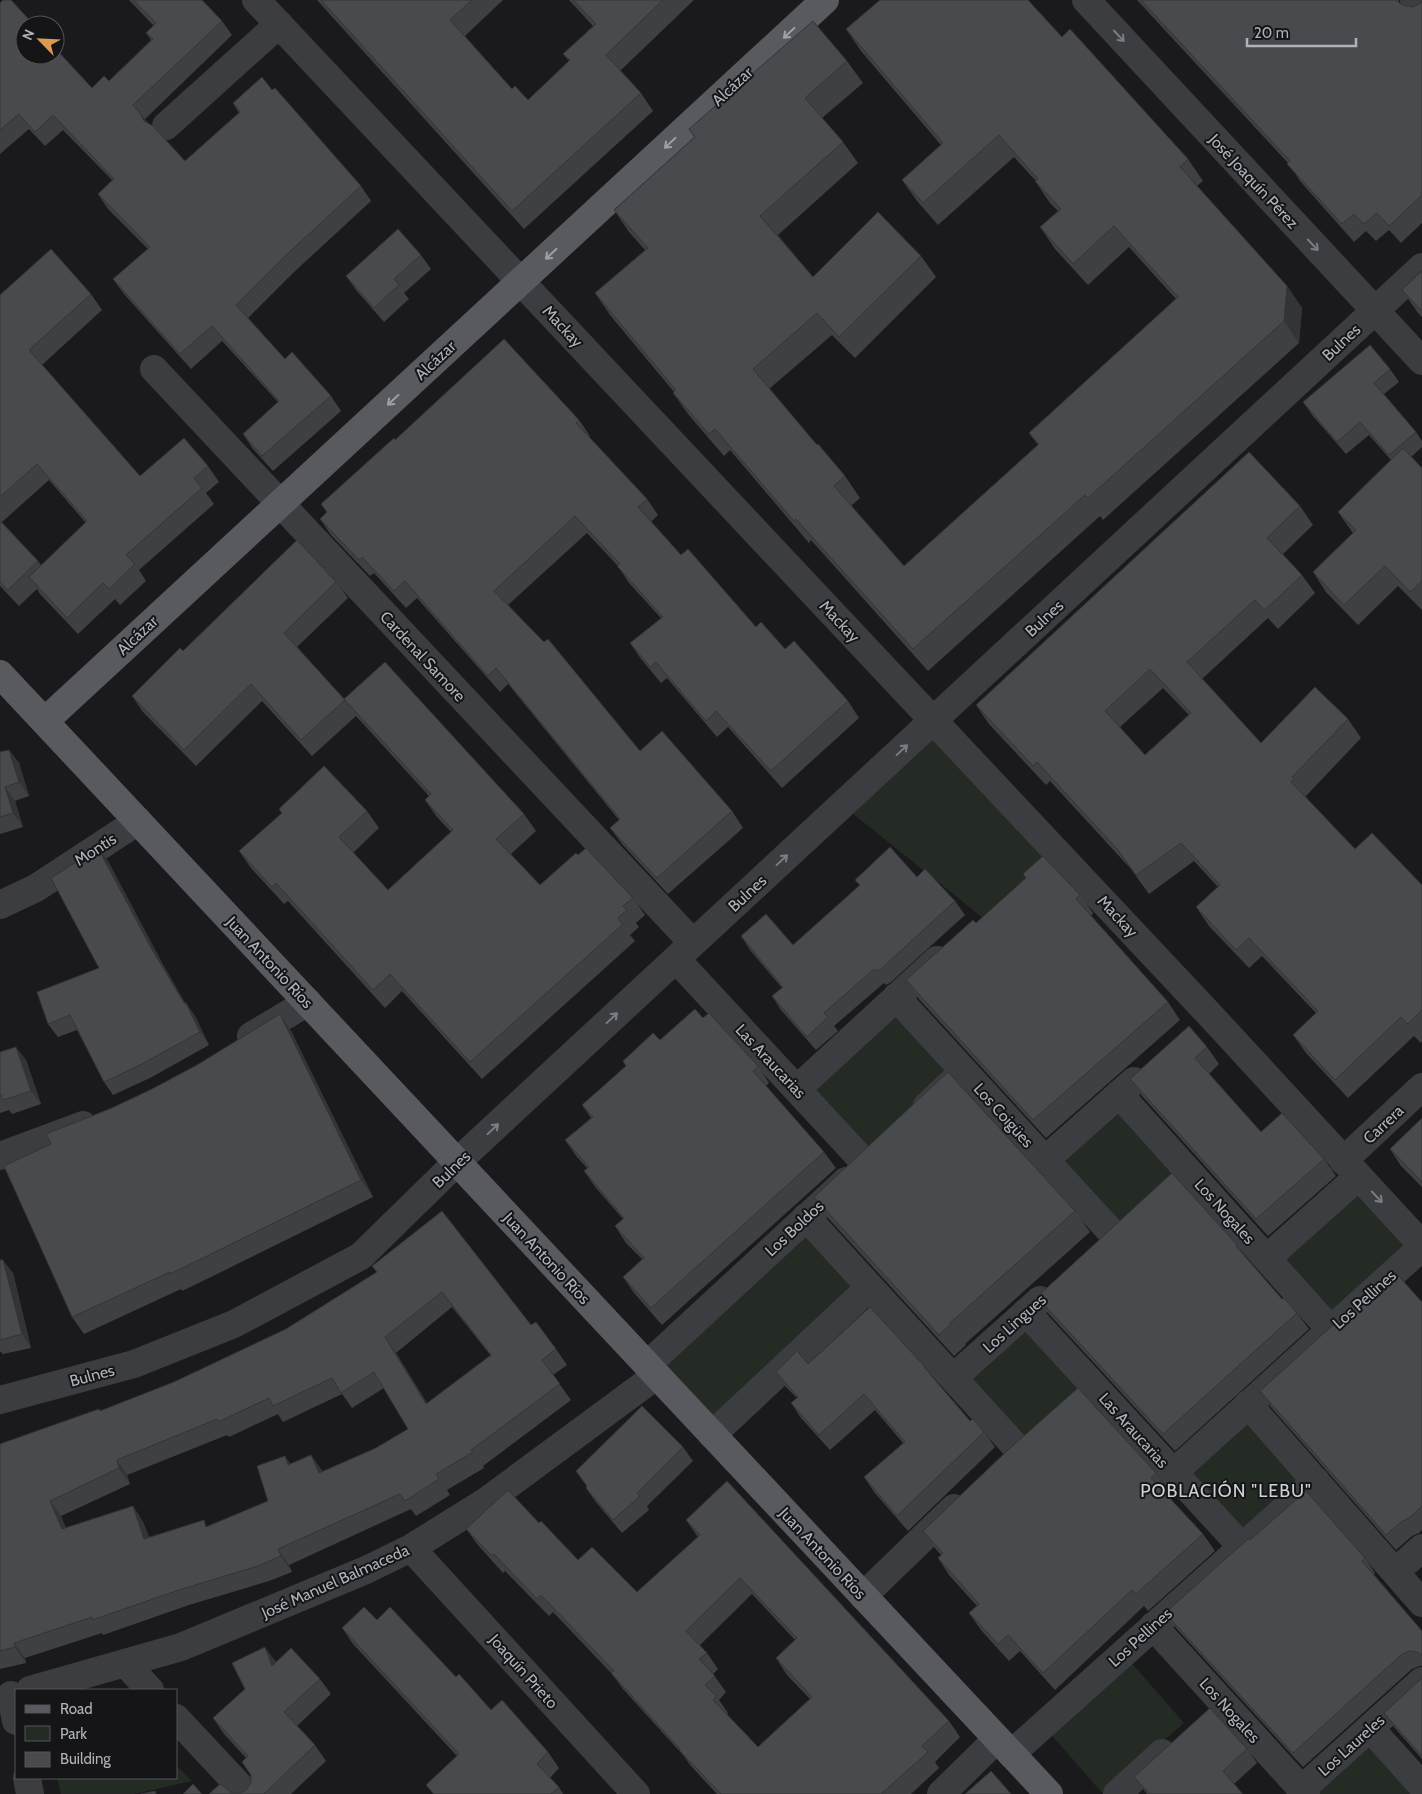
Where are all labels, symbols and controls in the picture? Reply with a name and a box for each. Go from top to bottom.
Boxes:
north arrow [15,15,65,65]
scale bar [1247,15,1356,47]
text: 20 m [1254,24,1289,42]
text: N [18,27,38,43]
one-way arrow [783,27,796,39]
one-way arrow [1113,29,1125,42]
street label: Alcázar [708,62,757,110]
street label: José Joaquín Pérez [1204,129,1303,233]
one-way arrow [664,137,676,149]
one-way arrow [1307,238,1319,251]
one-way arrow [544,248,557,260]
street label: Mackay [539,301,587,351]
street label: Bulnes [1318,320,1365,365]
street label: Alcázar [411,336,460,384]
one-way arrow [386,394,399,405]
street label: Mackay [816,596,864,646]
street label: Bulnes [1021,596,1068,641]
street label: Cardenal Samore [376,607,469,705]
street label: Alcázar [113,611,162,659]
one-way arrow [895,744,908,756]
street label: Montis [71,829,120,870]
one-way arrow [776,854,789,866]
street label: Bulnes [724,871,771,916]
street label: Mackay [1094,891,1142,941]
street label: Juan Antonio Ríos [222,912,317,1012]
one-way arrow [605,1012,618,1024]
street label: Las Araucarias [731,1020,810,1103]
street label: Los Coigües [970,1079,1038,1152]
street label: Carrera [1359,1101,1408,1148]
one-way arrow [486,1123,499,1135]
street label: Bulnes [428,1147,475,1192]
street label: Los Nogales [1191,1175,1259,1248]
one-way arrow [1371,1190,1383,1203]
street label: Los Boldos [761,1196,828,1260]
street label: Juan Antonio Ríos [499,1208,594,1308]
street label: Los Pellines [1329,1266,1400,1333]
street label: Los Lingues [979,1290,1050,1357]
street label: Bulnes [68,1360,117,1391]
street label: Las Araucarias [1095,1389,1173,1472]
district label: POBLACIÓN "LEBU" [1140,1480,1312,1502]
street label: Juan Antonio Ríos [775,1503,870,1603]
street label: José Manuel Balmaceda [258,1540,412,1623]
street label: Los Pellines [1105,1604,1176,1671]
street label: Joaquín Prieto [485,1630,562,1713]
street label: Los Nogales [1196,1674,1264,1747]
legend [15,1689,178,1779]
text: Road [60,1700,93,1718]
street label: Los Laureles [1314,1710,1389,1780]
text: Park [60,1725,87,1743]
text: Building [60,1750,111,1768]

